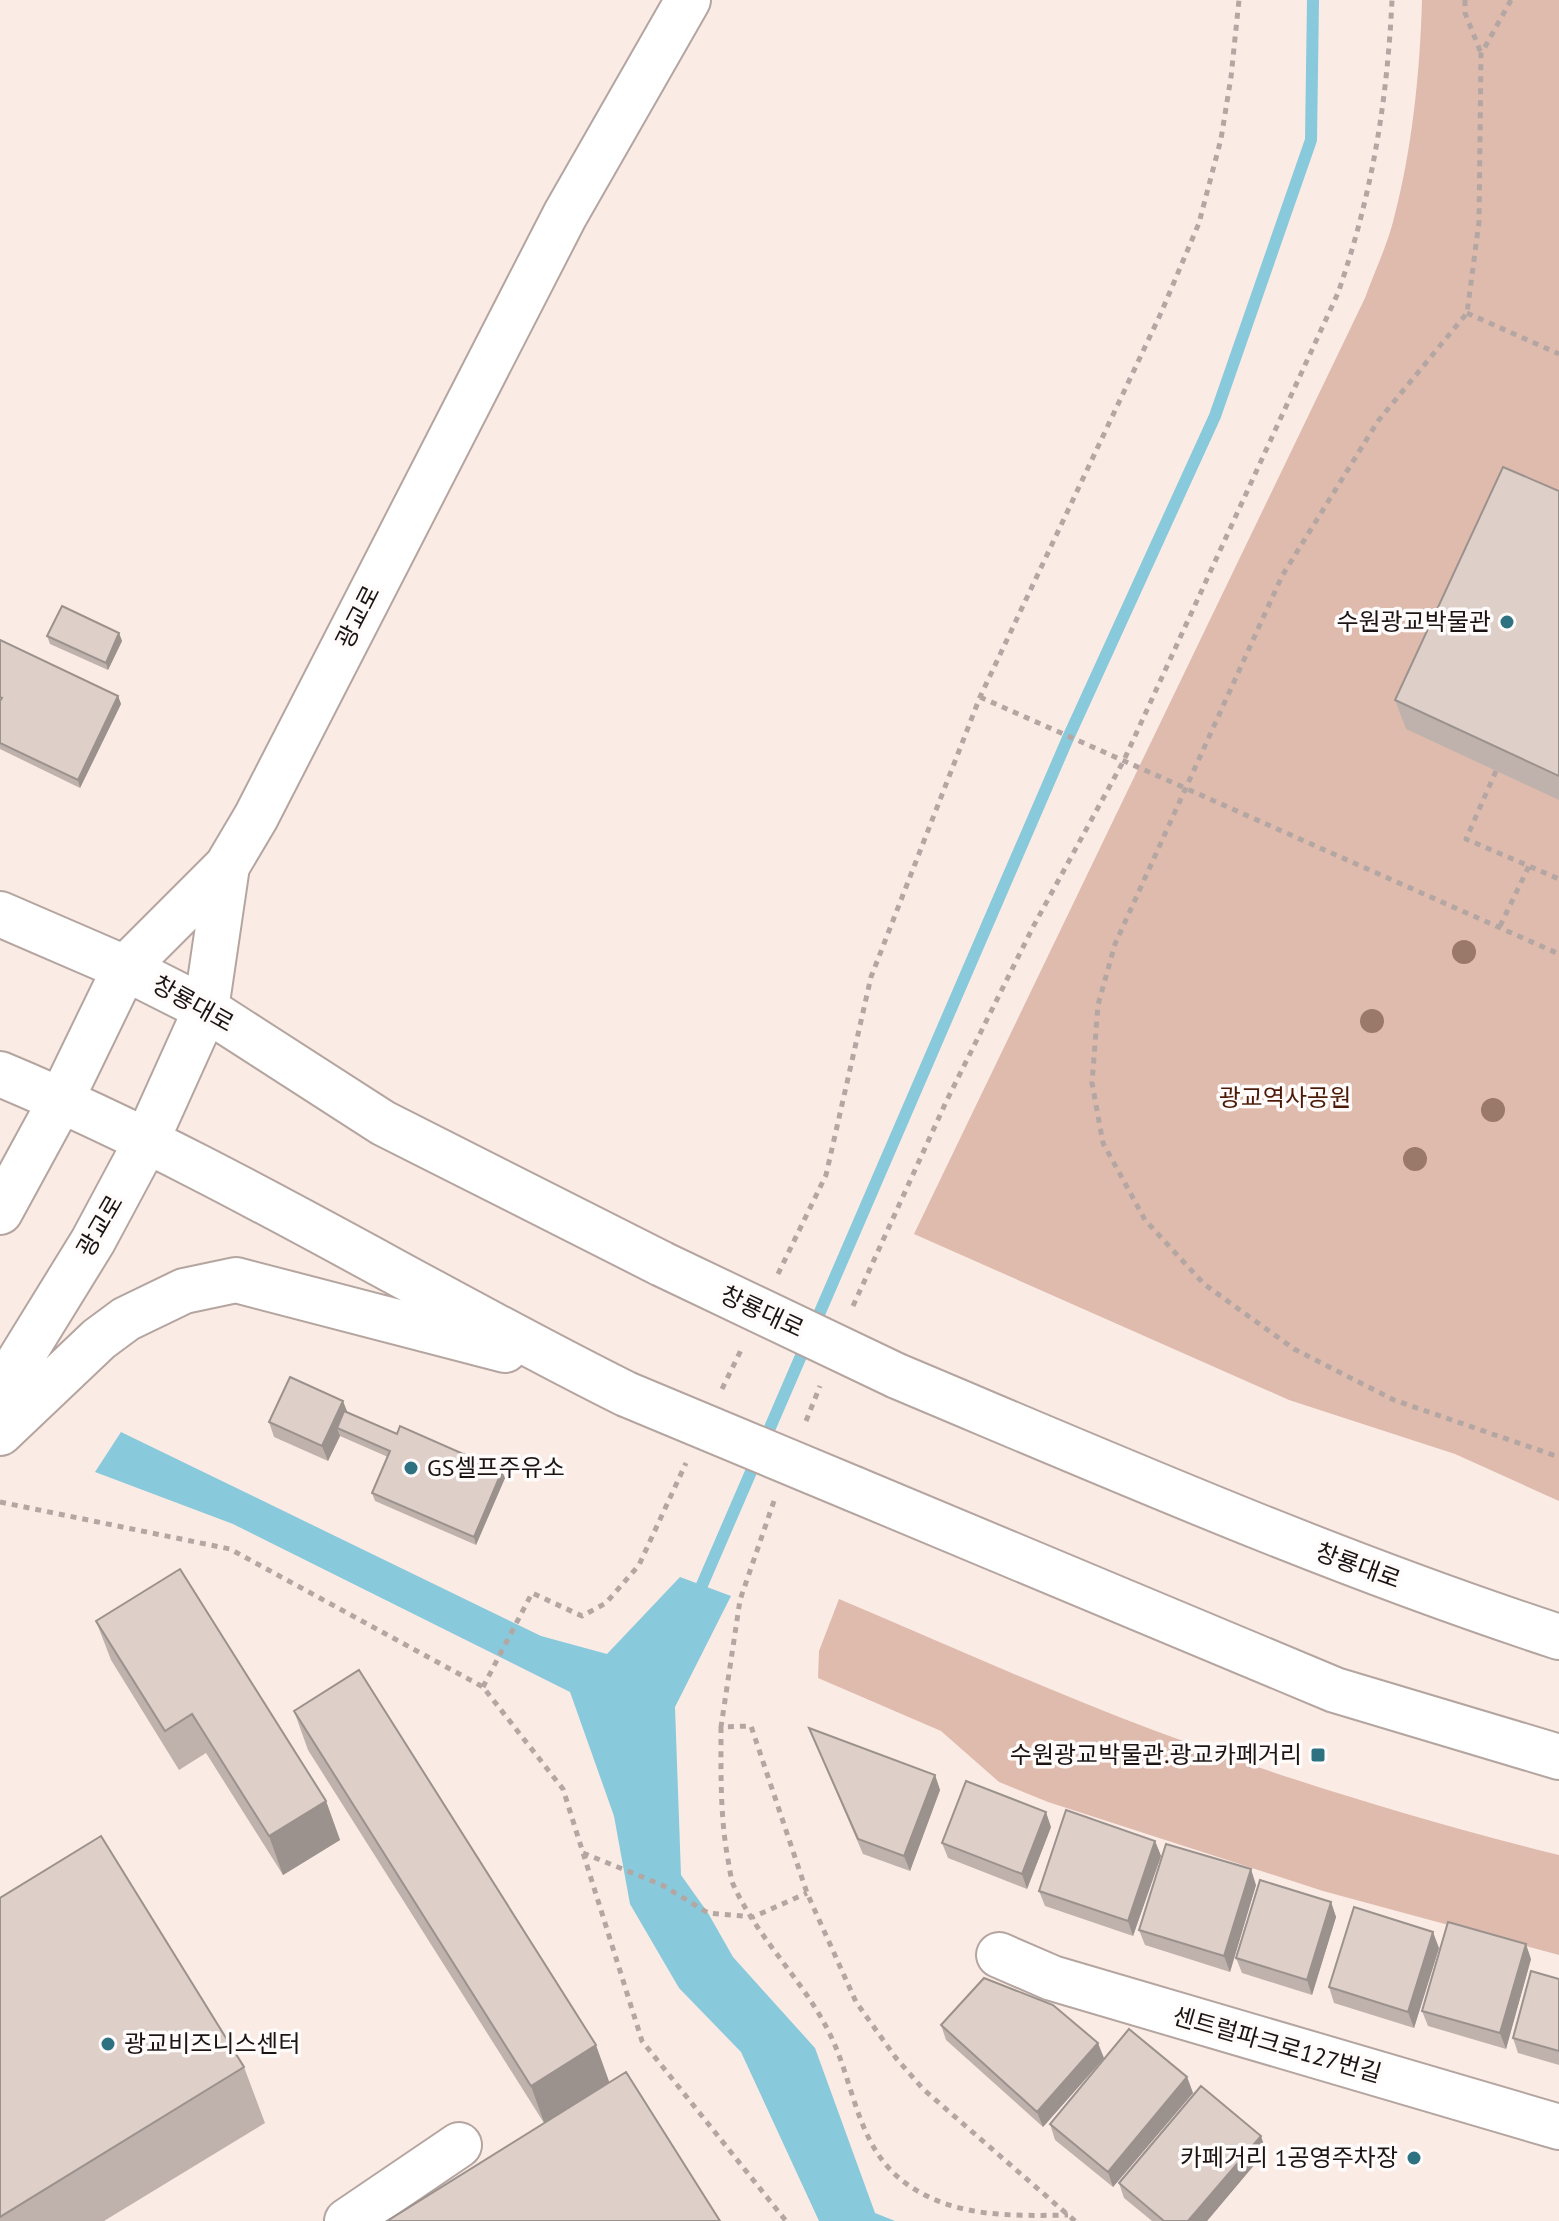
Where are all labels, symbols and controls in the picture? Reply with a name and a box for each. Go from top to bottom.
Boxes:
street label: 광교로 [329,580,386,653]
place label: 수원광교박물관 [1336,606,1491,637]
marker: 수원광교박물관 [1498,613,1516,631]
street label: 창룡대로 [147,969,239,1039]
park label: 광교역사공원 [1219,1082,1351,1113]
street label: 광교로 [70,1189,130,1262]
street label: 창룡대로 [716,1279,809,1344]
place label: GS셀프주유소 [427,1452,565,1483]
marker: GS셀프주유소 [402,1459,420,1477]
street label: 창룡대로 [1311,1536,1405,1595]
place label: 수원광교박물관.광교카페거리 [1010,1739,1302,1770]
marker: 수원광교박물관.광교카페거리 [1309,1746,1327,1764]
street label: 센트럴파크로127번길 [1169,2000,1385,2089]
place label: 광교비즈니스센터 [124,2028,301,2059]
marker: 광교비즈니스센터 [99,2035,117,2053]
place label: 카페거리 1공영주차장 [1180,2142,1398,2173]
marker: 카페거리 1공영주차장 [1405,2149,1423,2167]

